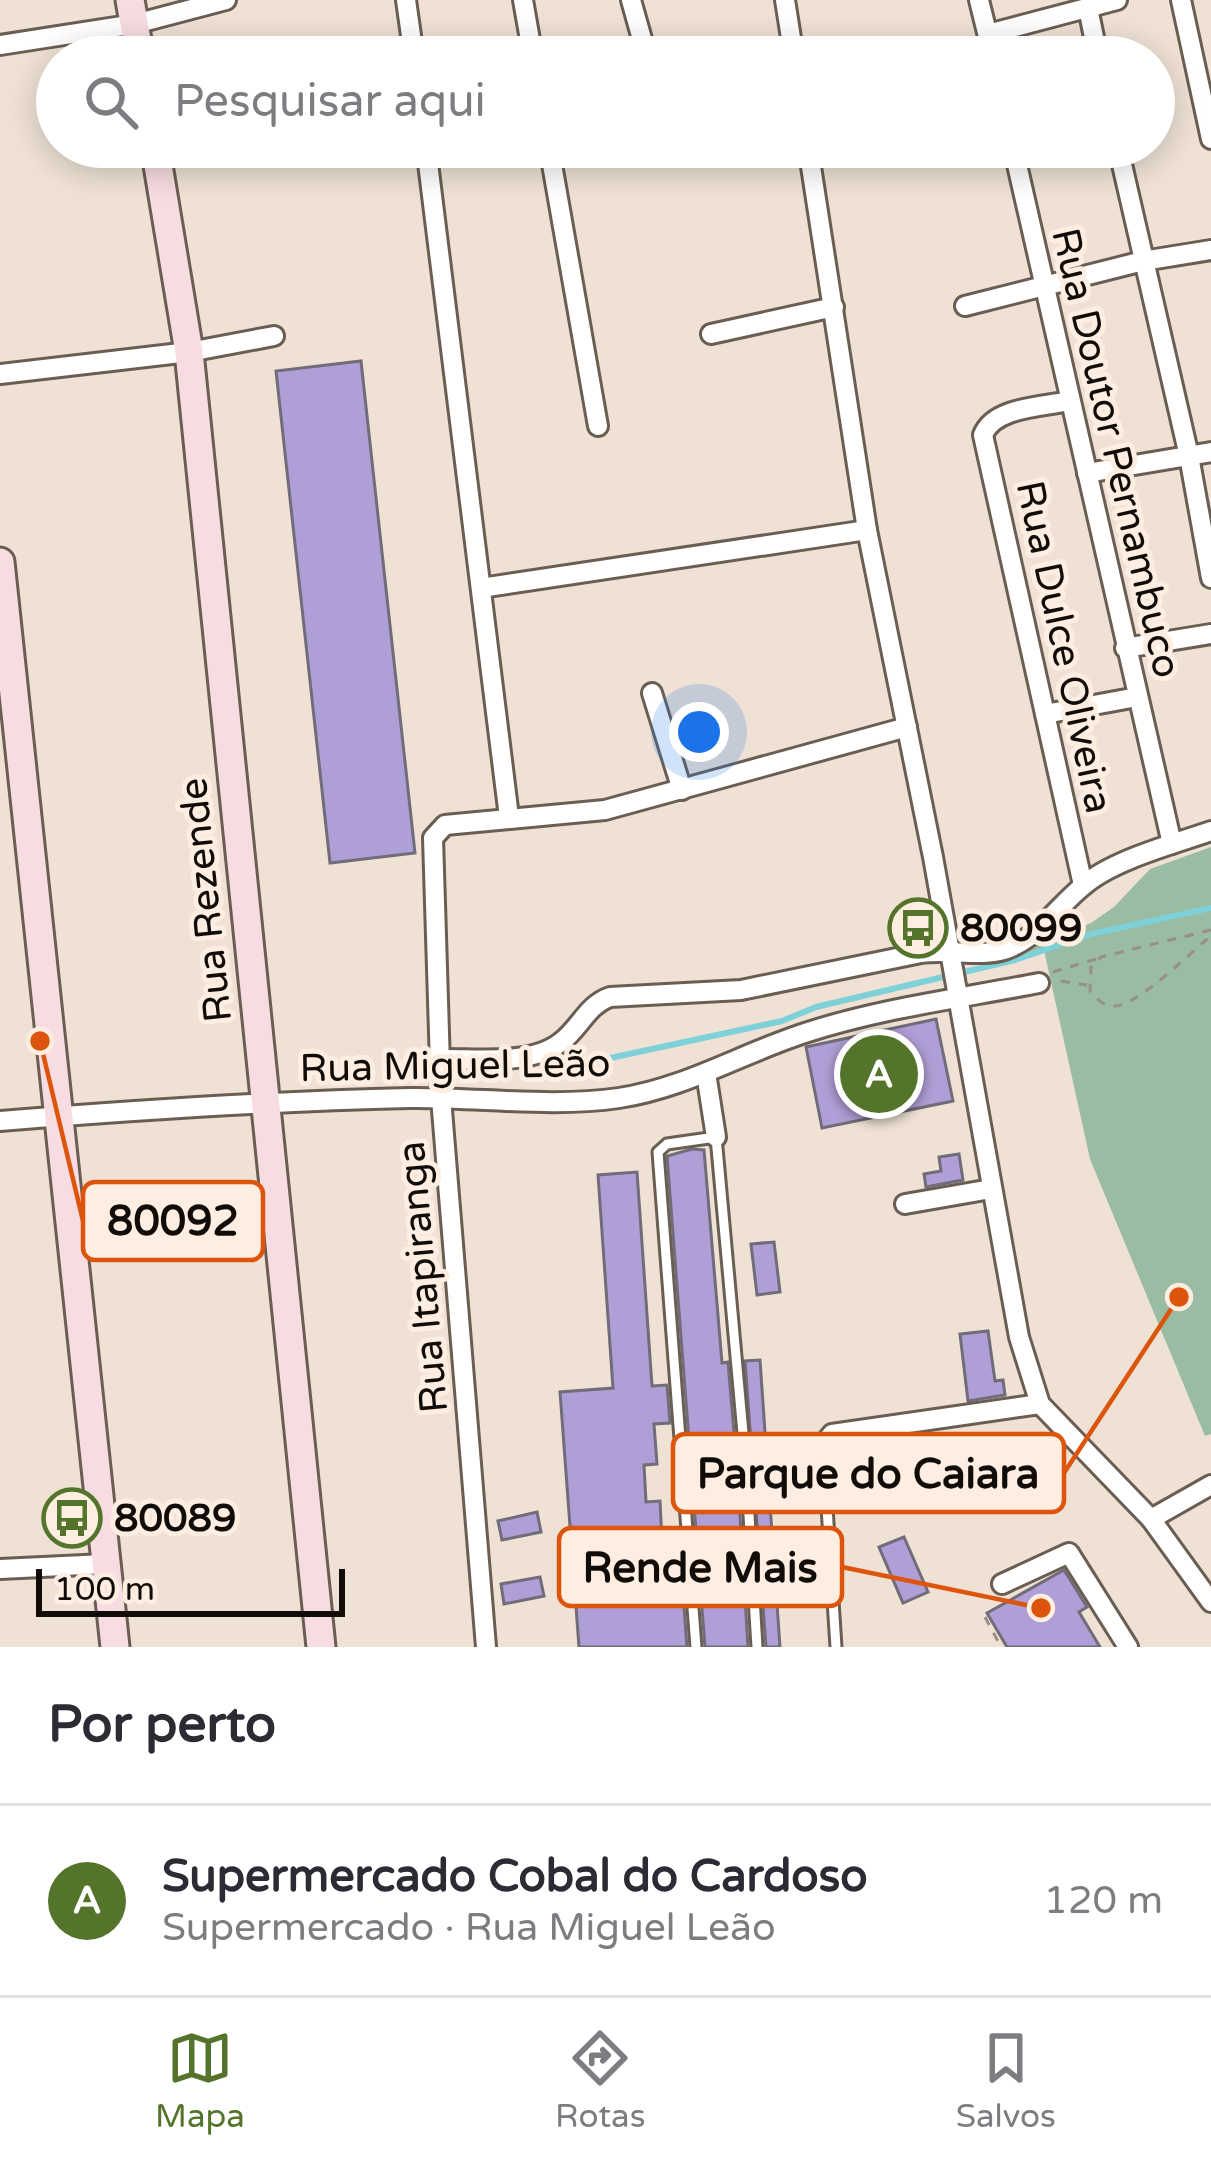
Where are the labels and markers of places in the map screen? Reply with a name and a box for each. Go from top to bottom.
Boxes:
bus stop icon: 80099 [887,897,949,959]
place label: 80099 [960,905,1082,952]
pin: A [840,1029,918,1119]
callout: 80092 [83,1182,263,1260]
callout: Parque do Caiara [673,1434,1064,1512]
bus stop icon: 80089 [41,1487,103,1549]
place label: 80089 [114,1495,236,1542]
callout: Rende Mais [559,1528,842,1606]

